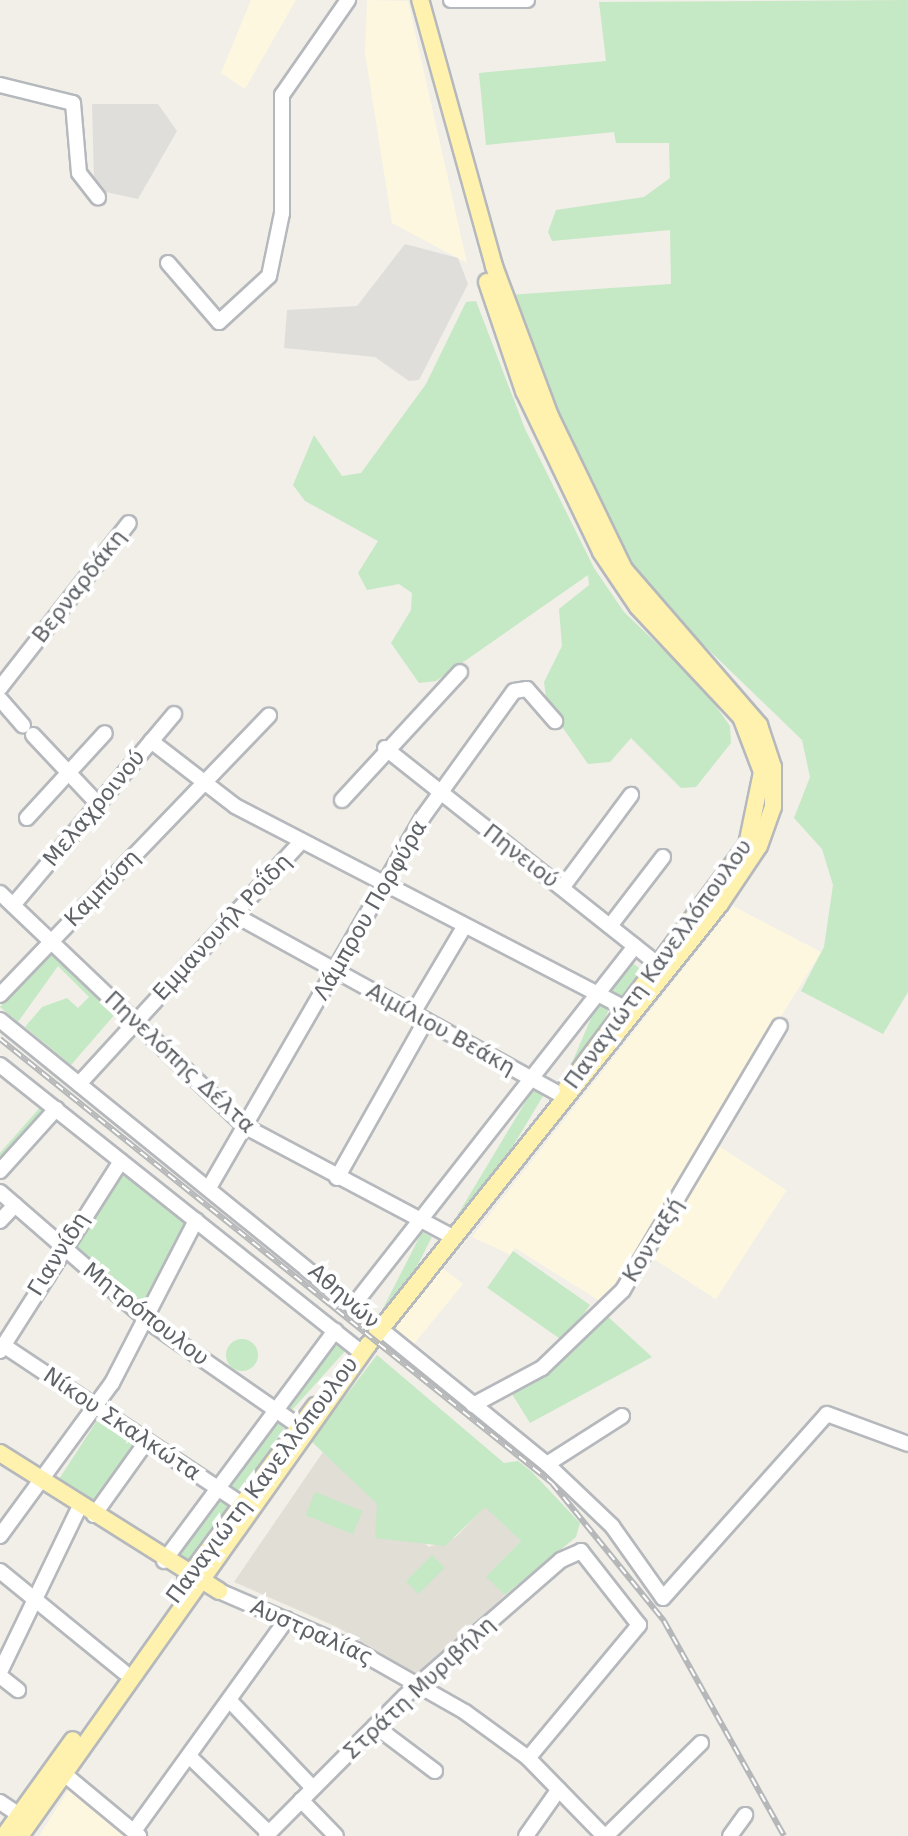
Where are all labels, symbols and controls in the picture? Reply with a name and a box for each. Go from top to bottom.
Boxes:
street label: Βερναρδάκη [27,524,131,648]
street label: Μελαχροινού [37,744,151,872]
street label: Λάμπρου Πορφύρα [308,815,432,1005]
street label: Πηνειού [478,818,564,894]
street label: Παναγιώτη Κανελλόπουλου [559,834,757,1094]
street label: Καμπύση [59,844,145,932]
street label: Εμμανουήλ Ροΐδη [147,848,297,1006]
street label: Αιμίλιου Βεάκη [362,977,520,1081]
street label: Πηνελόπης Δέλτα [99,986,261,1138]
street label: Κονταξή [617,1193,689,1287]
street label: Γιαννίδη [22,1207,94,1301]
street label: Μητρόπουλου [78,1257,214,1371]
street label: Αθηνών [303,1258,385,1334]
street label: Παναγιώτη Κανελλόπουλου [161,1351,363,1609]
street label: Νίκου Σκαλκώτα [39,1362,205,1486]
street label: Αυστραλίας [247,1593,377,1671]
street label: Στράτη Μυριβήλη [338,1611,500,1765]

